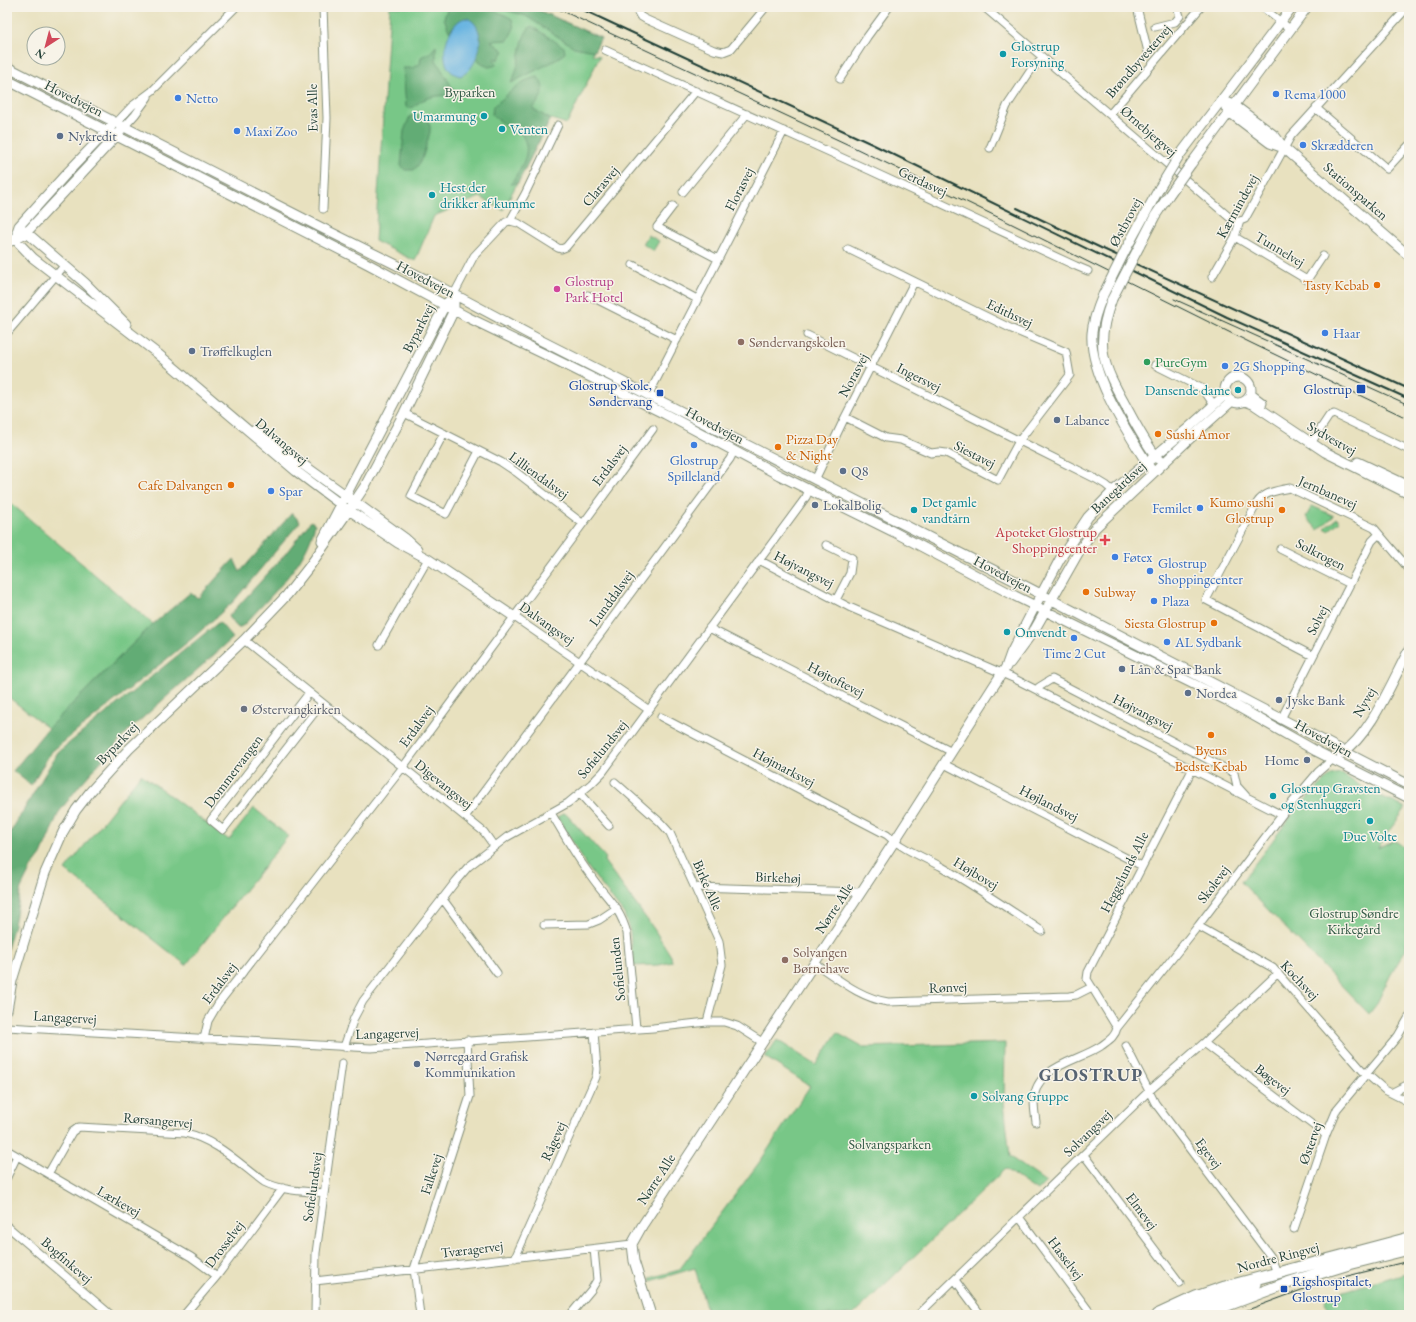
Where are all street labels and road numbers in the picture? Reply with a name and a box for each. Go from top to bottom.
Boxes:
street label: Brøndbyvestervej [1101,20,1175,102]
street label: Hovedvejen [42,76,107,121]
street label: Evas Alle [303,83,321,132]
street label: Ørnebjergvej [1117,101,1181,161]
street label: Stationsparken [1320,158,1392,224]
street label: Clarasvej [578,162,622,210]
street label: Gerdasvej [896,162,950,200]
street label: Florasvej [720,164,758,214]
street label: Kærmindevej [1212,171,1262,241]
street label: Østbrovej [1105,194,1145,250]
street label: Tunnelvej [1252,227,1308,271]
street label: Hovedvejen [394,256,459,302]
street label: Edithsvej [984,295,1036,331]
street label: Byparkvej [398,300,438,356]
street label: Norasvej [834,350,872,400]
street label: Ingersvej [894,358,944,396]
street label: Hovedvejen [683,402,748,448]
street label: Dalvangsvej [252,414,312,468]
street label: Sydvestvej [1304,417,1360,459]
street label: Siestavej [951,436,999,472]
street label: Erdalsvej [588,441,630,489]
street label: Lilliendalsvej [506,447,572,503]
street label: Banegårdsvej [1087,457,1149,517]
street label: Jernbanevej [1295,471,1360,513]
street label: Solkrogen [1293,534,1350,574]
street label: Højvangsvej [771,546,837,592]
street label: Hovedvejen [971,551,1036,597]
street label: Lunddalsvej [585,566,637,630]
street label: Dalvangsvej [516,597,578,649]
street label: Solvej [1302,602,1332,638]
street label: Højtoftevej [805,657,867,701]
street label: Nyvej [1348,684,1380,720]
street label: Højvangsvej [1110,689,1176,735]
street label: Erdalsvej [395,701,437,751]
street label: Hovedvejen [1292,715,1357,762]
street label: Sofielundsvej [573,716,631,782]
street label: Byparkvej [92,718,142,768]
street label: Dommervangen [200,730,267,811]
street label: Højmarksvej [750,743,818,791]
street label: Digevangsvej [411,755,477,813]
street label: Højlandsvej [1017,781,1081,825]
street label: Heggelunds Alle [1096,828,1152,916]
street label: Højbovej [950,853,1002,893]
street label: Birke Alle [689,857,727,913]
street label: Skolevej [1193,861,1233,907]
street label: Birkehøj [755,867,801,887]
street label: Nørre Alle [811,879,857,937]
street label: Sofielunden [605,936,629,1002]
street label: Kochsvej [1277,956,1323,1004]
street label: Erdalsvej [198,959,240,1007]
street label: Rønvej [929,977,967,997]
street label: Langagervej [33,1006,97,1028]
street label: Langagervej [355,1023,419,1043]
street label: Bøgevej [1251,1059,1295,1099]
street label: Solvangsvej [1059,1106,1115,1160]
street label: Rørsangervej [123,1108,193,1132]
street label: Rågevej [536,1118,570,1164]
street label: Østervej [1294,1119,1326,1167]
street label: Egevej [1192,1134,1226,1172]
street label: Nørre Alle [633,1150,679,1208]
street label: Sofielundsvej [298,1151,326,1223]
street label: Falkevej [416,1151,446,1197]
street label: Lærkevej [94,1181,144,1221]
street label: Elmevej [1122,1189,1162,1233]
street label: Drosselvej [200,1217,248,1271]
street label: Bogfinkevej [38,1233,96,1287]
street label: Hasselvej [1044,1233,1088,1283]
street label: Tværagervej [440,1236,504,1262]
street label: Nordre Ringvej [1235,1237,1321,1277]

